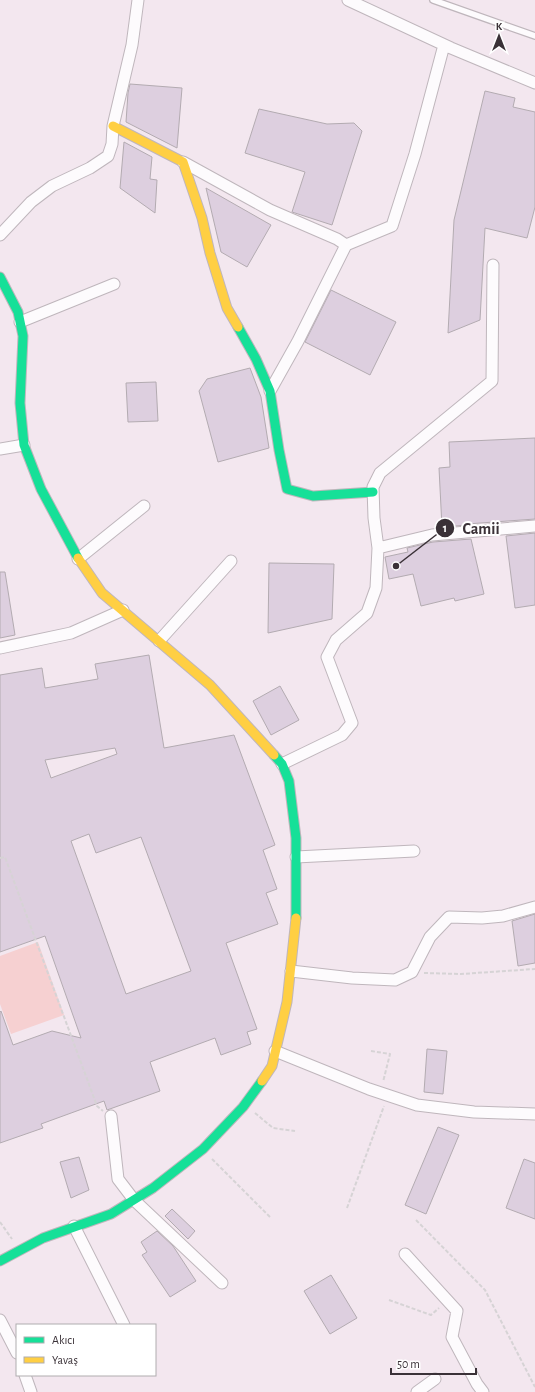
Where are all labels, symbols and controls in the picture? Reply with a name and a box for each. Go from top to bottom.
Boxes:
north arrow [479,16,519,56]
text: K [496,21,503,32]
callout: Camii [435,514,508,542]
text: Camii [462,521,500,537]
text: 1 [443,522,447,534]
legend [16,1324,156,1376]
text: Akıcı [52,1334,75,1346]
scale bar [391,1350,476,1376]
text: Yavaş [52,1354,78,1366]
text: 50 m [397,1358,420,1370]

